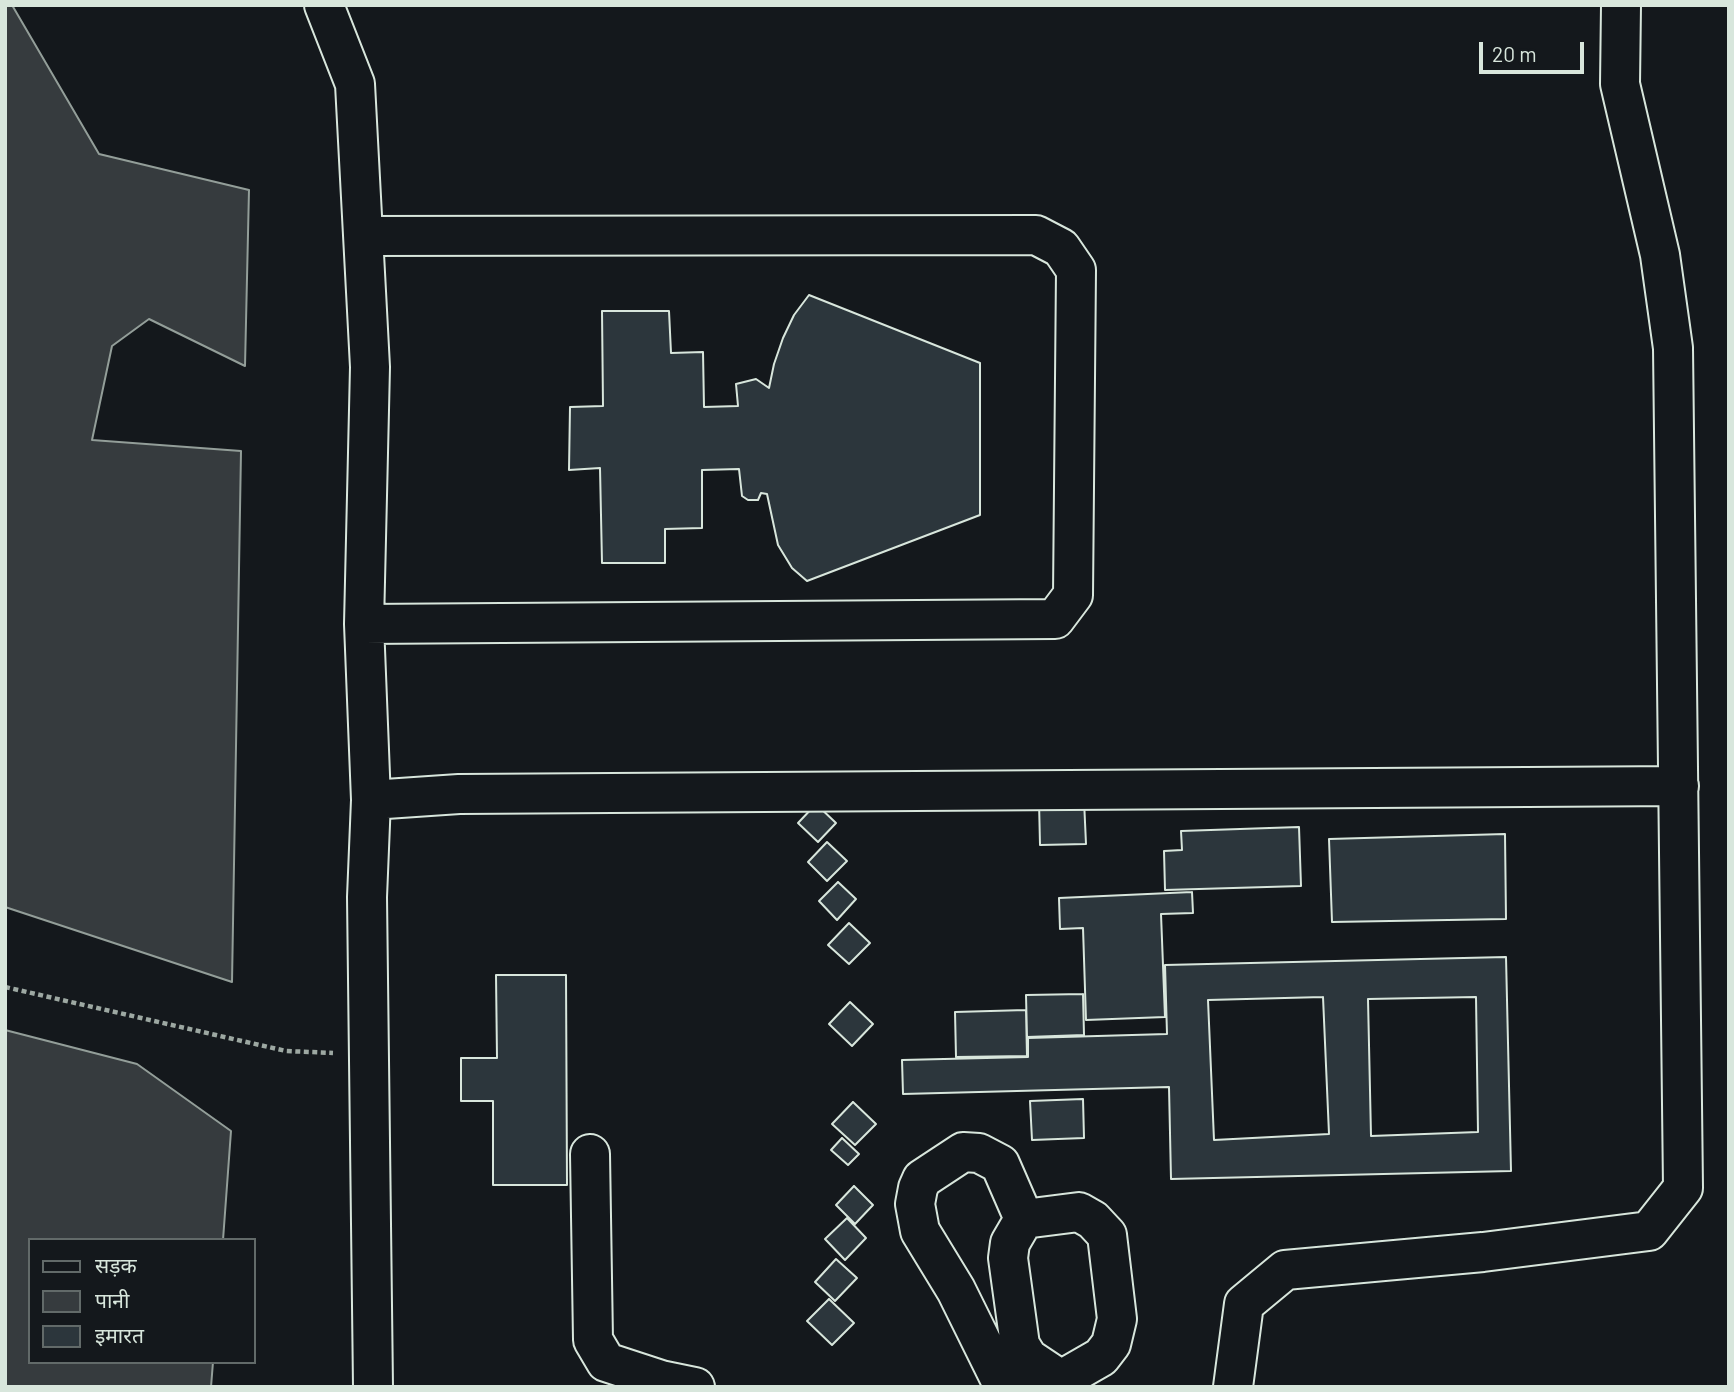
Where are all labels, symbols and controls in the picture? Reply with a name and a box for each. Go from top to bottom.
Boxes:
scale bar [1482,28,1587,72]
text: 20 m [1492,41,1537,66]
legend [28,1238,256,1364]
text: सड़क [95,1252,137,1277]
text: पानी [95,1287,129,1312]
text: इमारत [95,1322,144,1347]

